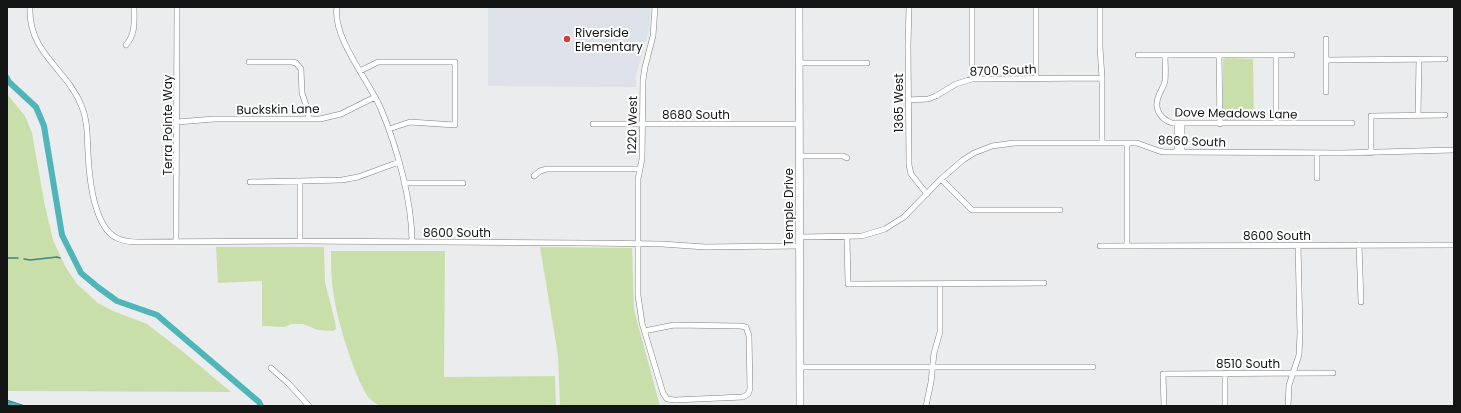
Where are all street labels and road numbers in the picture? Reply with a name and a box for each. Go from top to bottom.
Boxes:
street label: 8700 South [969,60,1037,80]
street label: 1365 West [890,73,907,133]
street label: Terra Pointe Way [159,74,176,176]
street label: 1220 West [623,96,641,154]
street label: Buckskin Lane [236,100,320,118]
street label: Dove Meadows Lane [1174,103,1298,123]
street label: 8680 South [662,106,730,123]
street label: 8660 South [1158,131,1226,151]
street label: Temple Drive [780,168,797,246]
street label: 8600 South [423,224,491,241]
street label: 8600 South [1243,227,1311,244]
street label: 8510 South [1216,355,1280,372]

